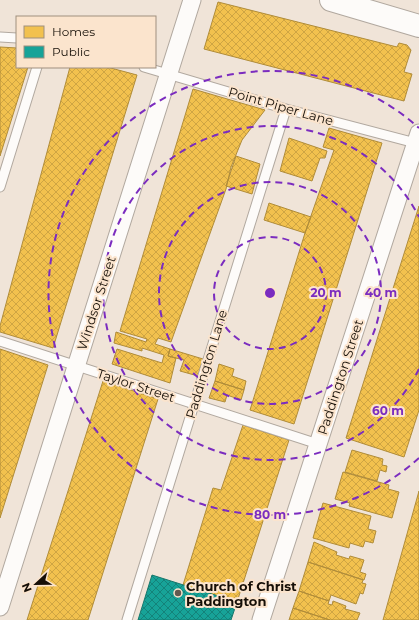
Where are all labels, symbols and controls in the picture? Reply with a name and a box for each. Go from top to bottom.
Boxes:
legend [16,16,156,68]
text: Homes [52,24,95,39]
text: Public [52,44,90,59]
street label: Point Piper Lane [227,83,335,129]
street label: Windsor Street [73,254,119,352]
text: 20 m [310,285,342,300]
text: 40 m [365,285,397,300]
centre of rings [263,286,277,300]
street label: Paddington Lane [182,308,230,420]
street label: Paddington Street [314,317,366,437]
street label: Taylor Street [95,365,177,405]
text: 60 m [372,403,404,418]
text: 80 m [254,507,286,522]
north arrow [16,564,56,604]
place label: Church of Christ Paddington [186,578,297,609]
text: N [19,581,35,594]
marker: Church of Christ Paddington [173,588,183,598]

